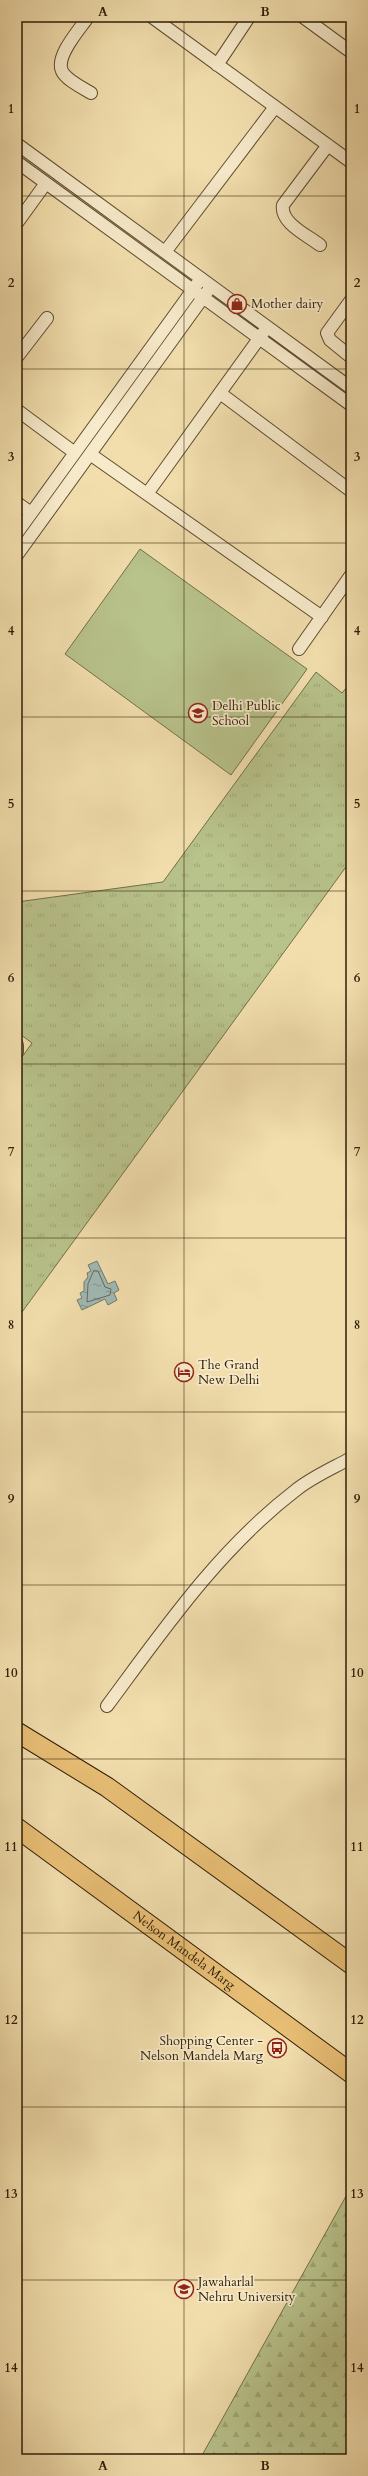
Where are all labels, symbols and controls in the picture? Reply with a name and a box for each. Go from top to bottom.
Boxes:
text: A [98,3,108,21]
text: B [260,3,270,21]
text: 1 [8,100,14,118]
text: 1 [354,100,360,118]
text: 2 [8,274,15,292]
text: 2 [354,274,361,292]
shop icon: Mother dairy [226,293,248,315]
place label: Mother dairy [251,295,324,313]
text: 3 [8,448,15,466]
text: 3 [354,448,361,466]
text: 4 [8,622,15,640]
text: 4 [354,622,361,640]
place label: Delhi Public School [212,697,281,730]
school or university icon: Delhi Public School [187,702,209,724]
text: 5 [8,795,14,813]
text: 5 [354,795,360,813]
text: 6 [8,969,15,987]
text: 6 [354,969,361,987]
text: 7 [8,1143,15,1161]
text: 7 [354,1143,361,1161]
text: 8 [8,1316,14,1334]
text: 8 [354,1316,360,1334]
place label: The Grand New Delhi [198,1356,260,1389]
hotel icon: The Grand New Delhi [173,1361,195,1383]
text: 9 [8,1490,15,1508]
text: 9 [354,1490,361,1508]
text: 10 [4,1664,18,1682]
text: 10 [350,1664,364,1682]
text: 11 [4,1838,18,1856]
text: 11 [350,1838,364,1856]
street label: Nelson Mandela Marg [129,1907,239,1994]
text: 12 [4,2011,18,2029]
text: 12 [350,2011,364,2029]
place label: Shopping Center - Nelson Mandela Marg [140,2032,264,2065]
bus stop icon: Shopping Center - Nelson Mandela Marg [266,2037,288,2059]
text: 13 [4,2185,18,2203]
text: 13 [350,2185,364,2203]
place label: Jawaharlal Nehru University [196,2273,295,2306]
school or university icon: Jawaharlal Nehru University [173,2278,195,2300]
text: 14 [4,2359,18,2377]
text: 14 [350,2359,364,2377]
text: A [98,2457,108,2475]
text: B [260,2457,270,2475]

